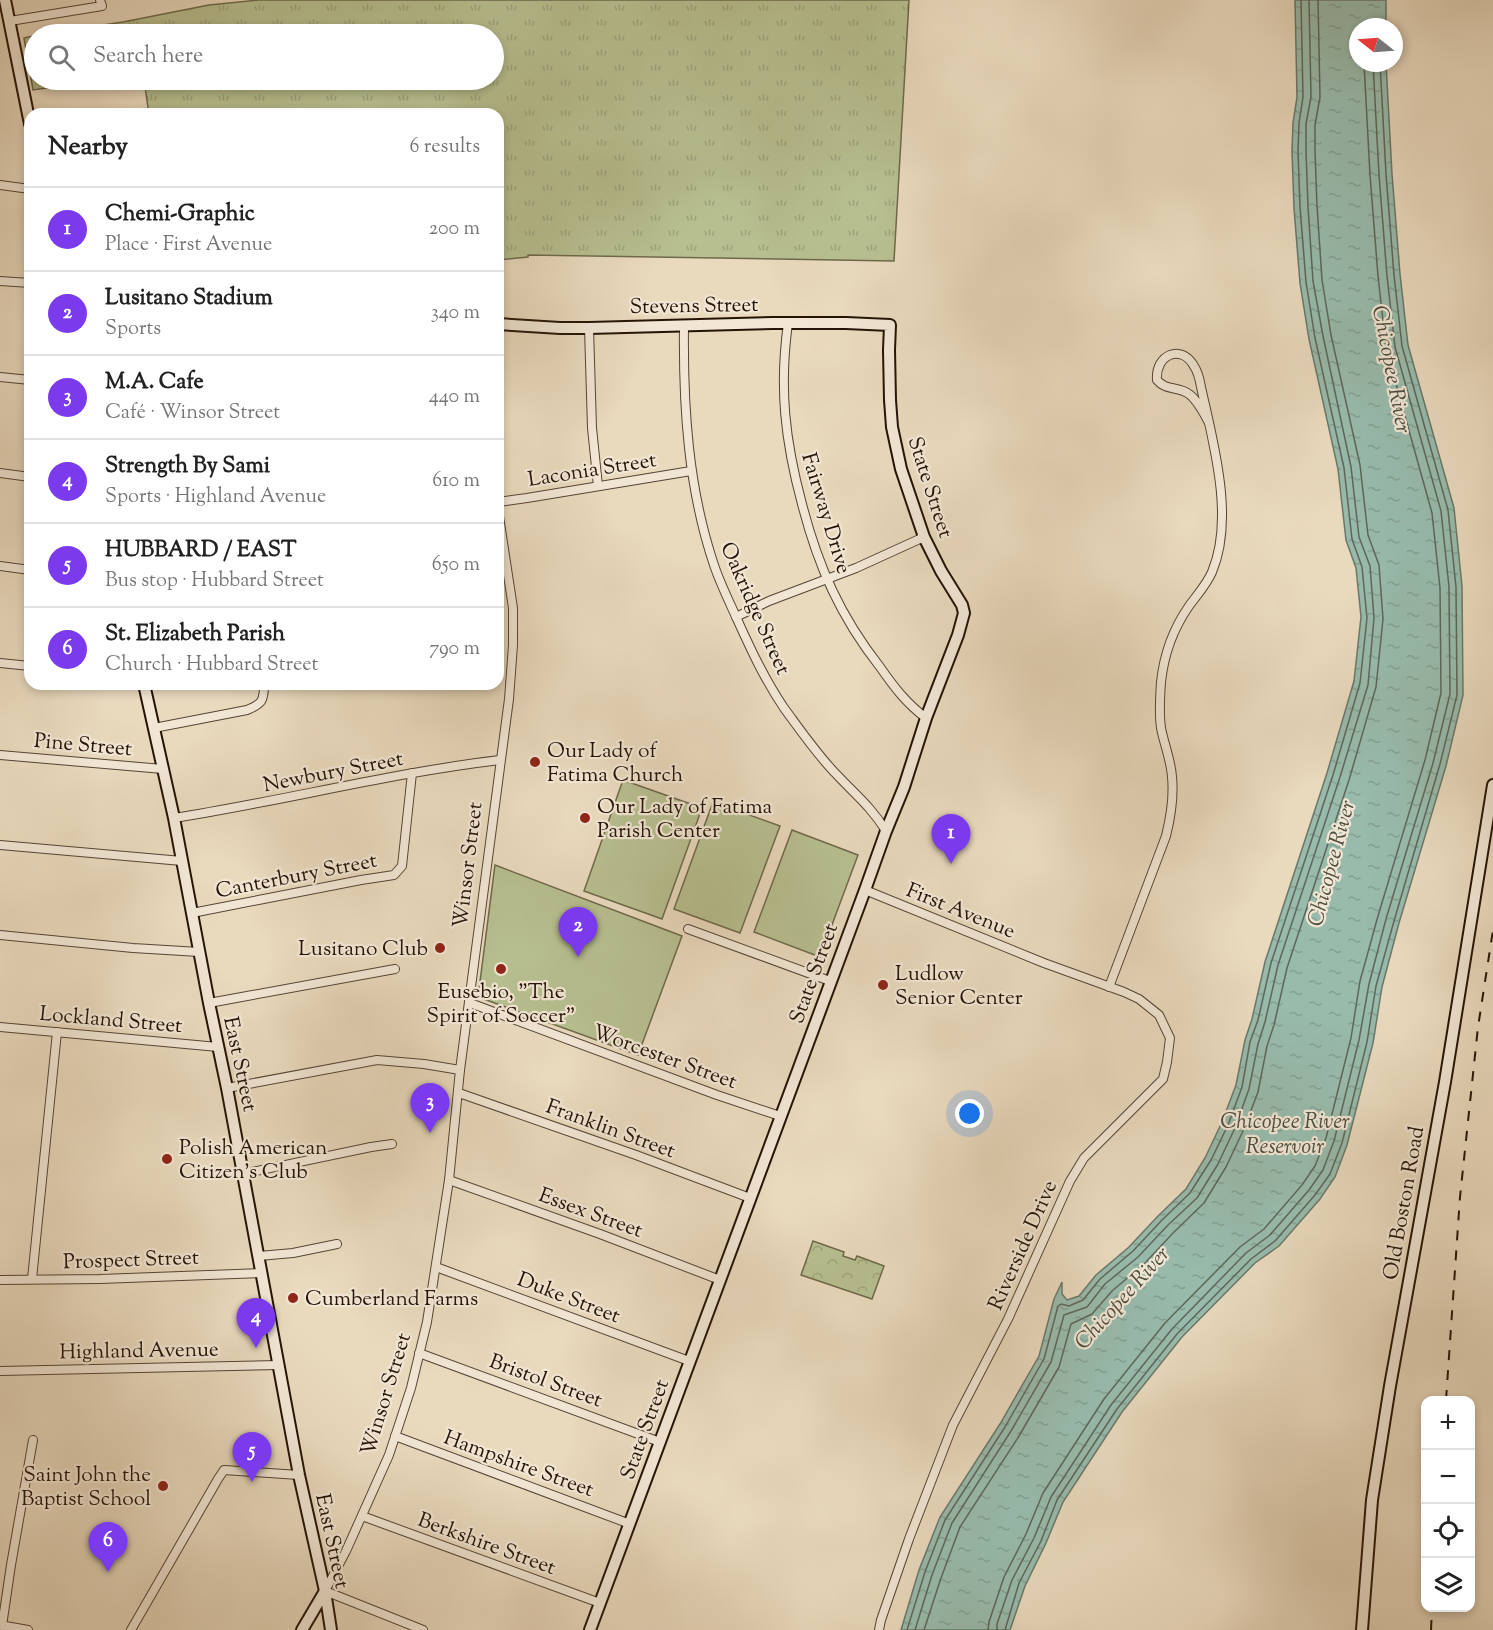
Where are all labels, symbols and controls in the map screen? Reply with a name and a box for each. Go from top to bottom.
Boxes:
north arrow [1349,18,1403,72]
search box [24,24,504,90]
icon: search [45,41,78,74]
text: Search here [93,41,203,73]
text: Nearby [48,129,128,166]
text: 6 results [410,133,480,162]
text: Chemi-Graphic [105,199,255,231]
text: 1 [64,215,71,244]
text: 200 m [429,215,480,244]
text: Place · First Avenue [105,231,272,260]
text: Lusitano Stadium [105,283,273,315]
street label: Stevens Street [629,291,759,323]
text: 2 [63,299,72,328]
text: 340 m [431,299,480,328]
water label: Chicopee River [1362,303,1418,436]
text: Sports [105,315,161,344]
text: M.A. Cafe [105,367,204,399]
text: 3 [63,383,72,412]
text: 440 m [429,383,480,412]
text: Café · Winsor Street [105,399,280,428]
street label: State Street [899,433,960,542]
street label: Laconia Street [526,446,659,496]
street label: Fairway Drive [792,449,858,578]
text: Strength By Sami [105,451,270,483]
text: 4 [62,467,73,496]
text: 610 m [432,467,480,496]
text: Sports · Highland Avenue [105,483,326,512]
text: HUBBARD / EAST [105,535,296,567]
street label: Oakridge Street [711,538,797,680]
text: 5 [64,551,71,580]
text: 650 m [432,551,480,580]
text: Bus stop · Hubbard Street [105,567,324,596]
text: St. Elizabeth Parish [105,619,285,651]
text: 6 [63,635,72,664]
text: 790 m [429,635,480,664]
text: Church · Hubbard Street [105,651,318,680]
street label: Pine Street [33,727,133,765]
place label: Our Lady of Fatima Church [547,737,683,791]
street label: Newbury Street [261,745,406,801]
marker: Our Lady of Fatima Church [528,755,542,769]
place label: Our Lady of Fatima Parish Center [597,793,773,847]
water label: Chicopee River [1301,797,1365,930]
street label: Winsor Street [446,800,492,930]
marker: Our Lady of Fatima Parish Center [578,811,592,825]
pin: 1 [932,814,970,864]
street label: Canterbury Street [213,847,380,907]
street label: First Avenue [901,876,1019,947]
pin: 2 [558,908,598,957]
street label: State Street [783,919,847,1028]
place label: Lusitano Club [298,935,428,965]
marker: Lusitano Club [433,941,447,955]
place label: Ludlow Senior Center [895,960,1023,1014]
marker: Eusebio, "The Spirit of Soccer" [494,962,508,976]
place label: Eusebio, "The Spirit of Soccer" [427,978,575,1032]
marker: Ludlow Senior Center [876,978,890,992]
street label: Lockland Street [38,1000,184,1042]
street label: East Street [214,1014,264,1115]
street label: Worcester Street [588,1018,741,1098]
pin: 3 [410,1084,450,1133]
street label: Franklin Street [541,1093,679,1167]
your location [955,1099,984,1128]
water label: Chicopee River Reservoir [1220,1107,1350,1164]
street label: Old Boston Road [1377,1124,1433,1283]
place label: Polish American Citizen's Club [179,1134,328,1188]
marker: Polish American Citizen's Club [160,1152,174,1166]
street label: Riverside Drive [982,1176,1066,1316]
street label: Essex Street [534,1181,647,1247]
water label: Chicopee River [1068,1240,1179,1358]
street label: Prospect Street [63,1244,199,1278]
street label: Duke Street [512,1265,624,1332]
place label: Cumberland Farms [305,1285,478,1315]
marker: Cumberland Farms [286,1291,300,1305]
pin: 4 [236,1298,276,1348]
street label: Winsor Street [354,1330,420,1460]
street label: Highland Avenue [59,1336,219,1368]
street label: Bristol Street [485,1348,606,1416]
street label: State Street [614,1375,678,1484]
map controls [1421,1396,1475,1612]
button: + [1421,1396,1475,1450]
street label: Hampshire Street [439,1424,598,1506]
pin: 5 [232,1432,272,1482]
button: − [1421,1450,1475,1504]
place label: Saint John the Baptist School [21,1461,151,1515]
marker: Saint John the Baptist School [156,1479,170,1493]
street label: East Street [306,1491,356,1592]
button: locate [1421,1504,1475,1558]
street label: Berkshire Street [413,1506,560,1584]
pin: 6 [88,1522,128,1572]
button: layers [1421,1558,1475,1612]

